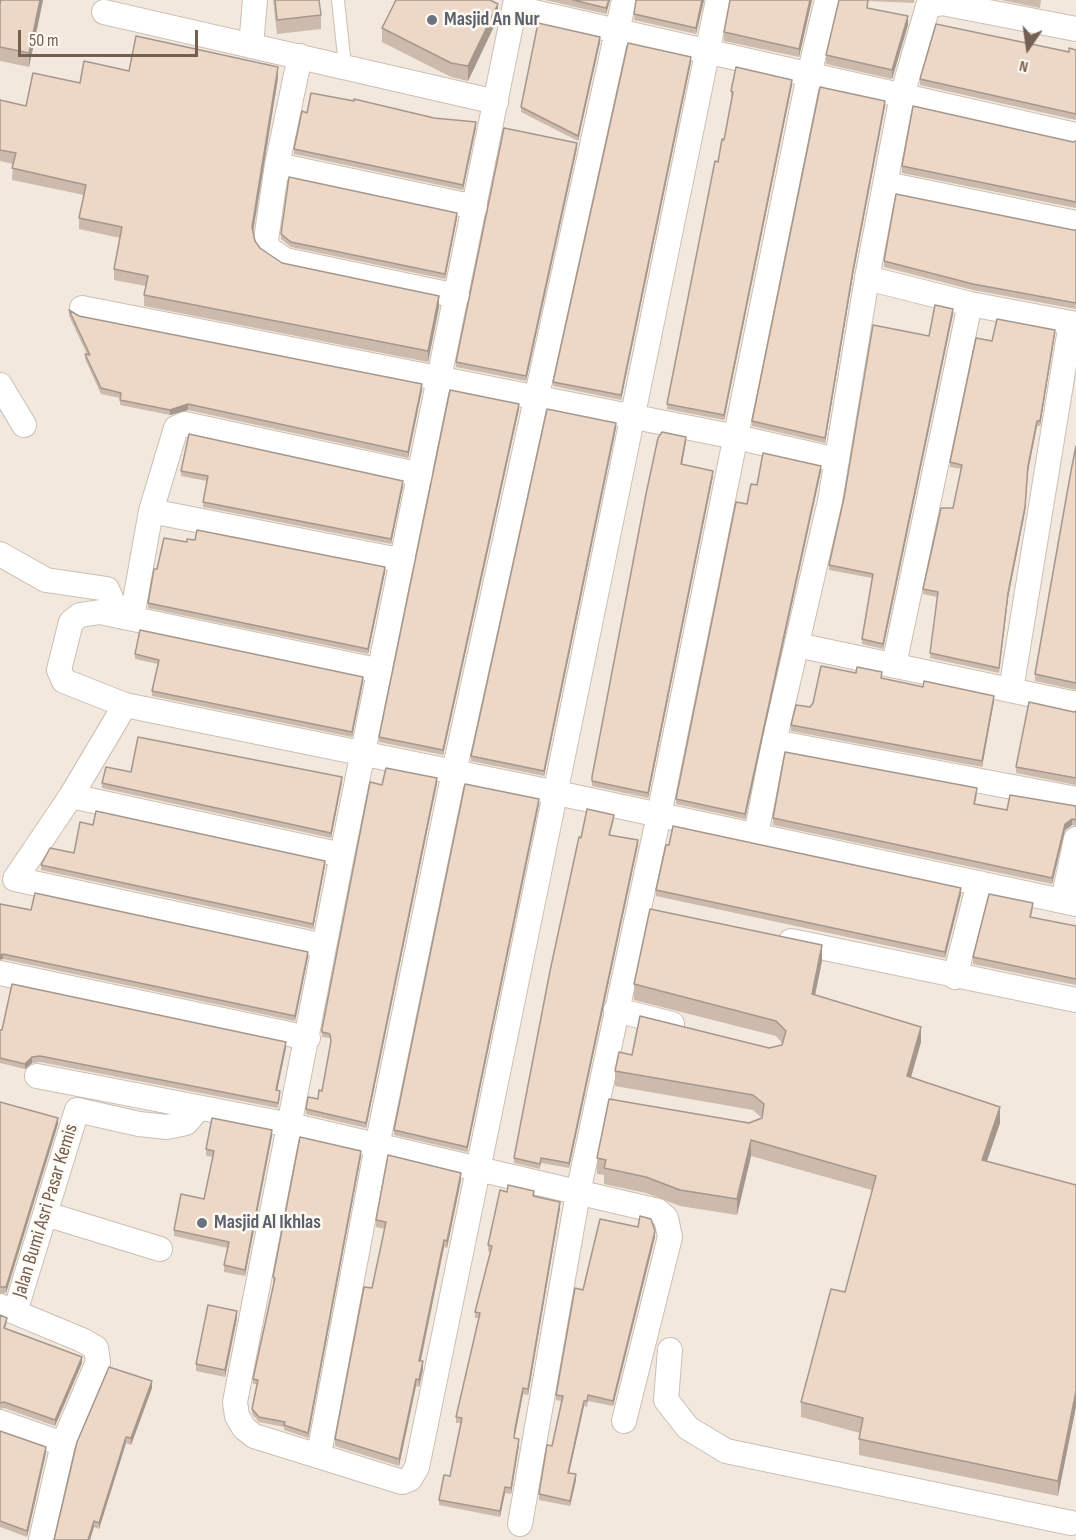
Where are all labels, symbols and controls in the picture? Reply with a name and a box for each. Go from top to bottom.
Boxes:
place label: Masjid An Nur [444,8,540,32]
marker: Masjid An Nur [425,13,439,27]
scale bar [21,18,201,56]
north arrow [998,18,1058,78]
text: 50 m [29,30,59,51]
text: N [1018,56,1030,76]
street label: Jalan Bumi Asri Pasar Kemis [8,1121,84,1301]
place label: Masjid Al Ikhlas [214,1211,321,1235]
marker: Masjid Al Ikhlas [195,1216,209,1230]

